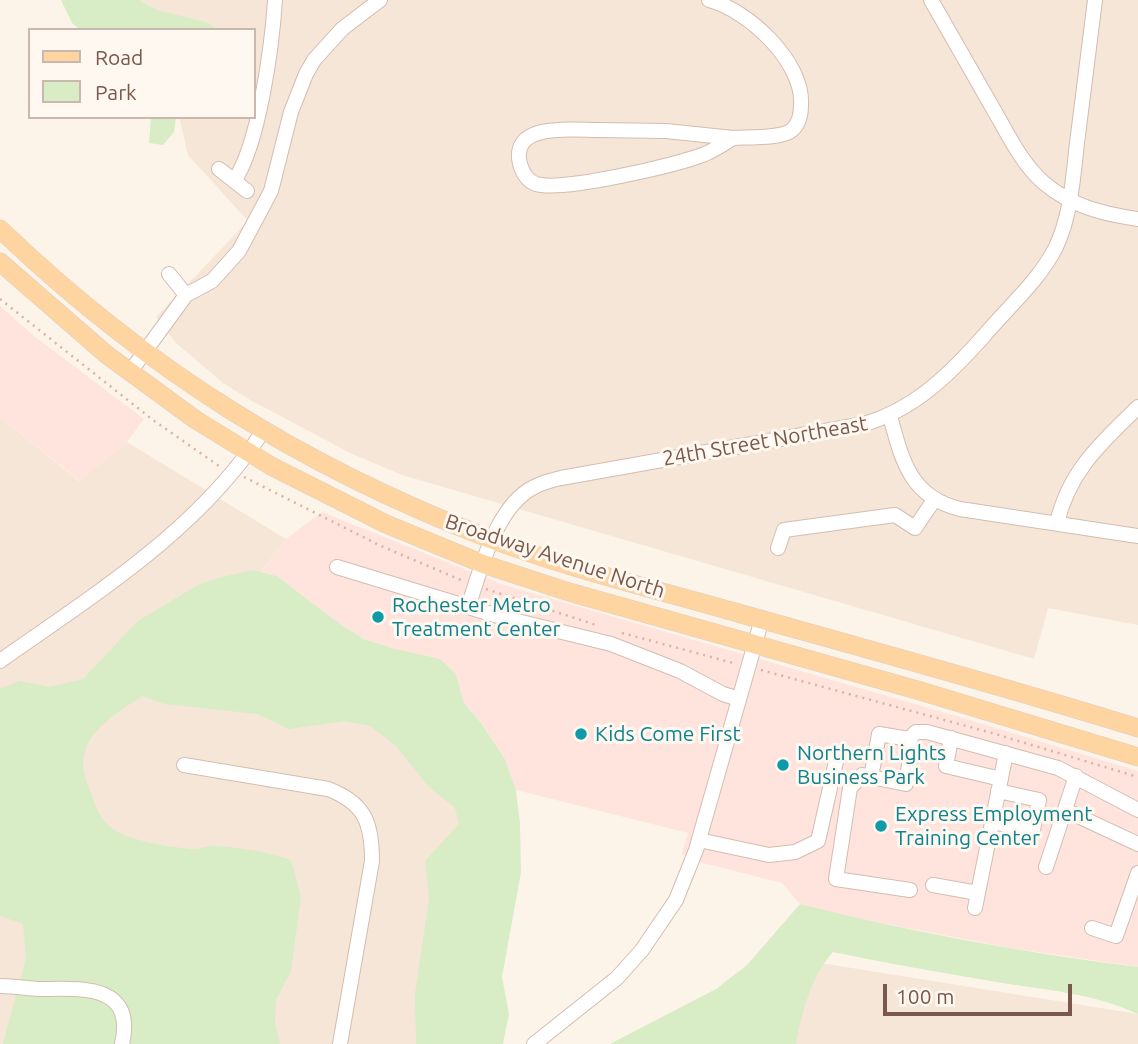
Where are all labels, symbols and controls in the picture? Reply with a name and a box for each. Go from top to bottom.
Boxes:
legend [28,28,256,119]
text: Road [95,45,143,69]
text: Park [95,80,137,104]
street label: 24th Street Northeast [661,411,869,471]
street label: Broadway Avenue North [442,509,668,603]
place label: Rochester Metro Treatment Center [392,592,561,642]
marker: Rochester Metro Treatment Center [370,609,386,625]
place label: Kids Come First [595,721,741,747]
marker: Kids Come First [573,726,589,742]
place label: Northern Lights Business Park [797,740,946,790]
marker: Northern Lights Business Park [775,757,791,773]
place label: Express Employment Training Center [895,801,1092,851]
marker: Express Employment Training Center [873,818,889,834]
scale bar [886,970,1075,1014]
text: 100 m [896,984,954,1008]

